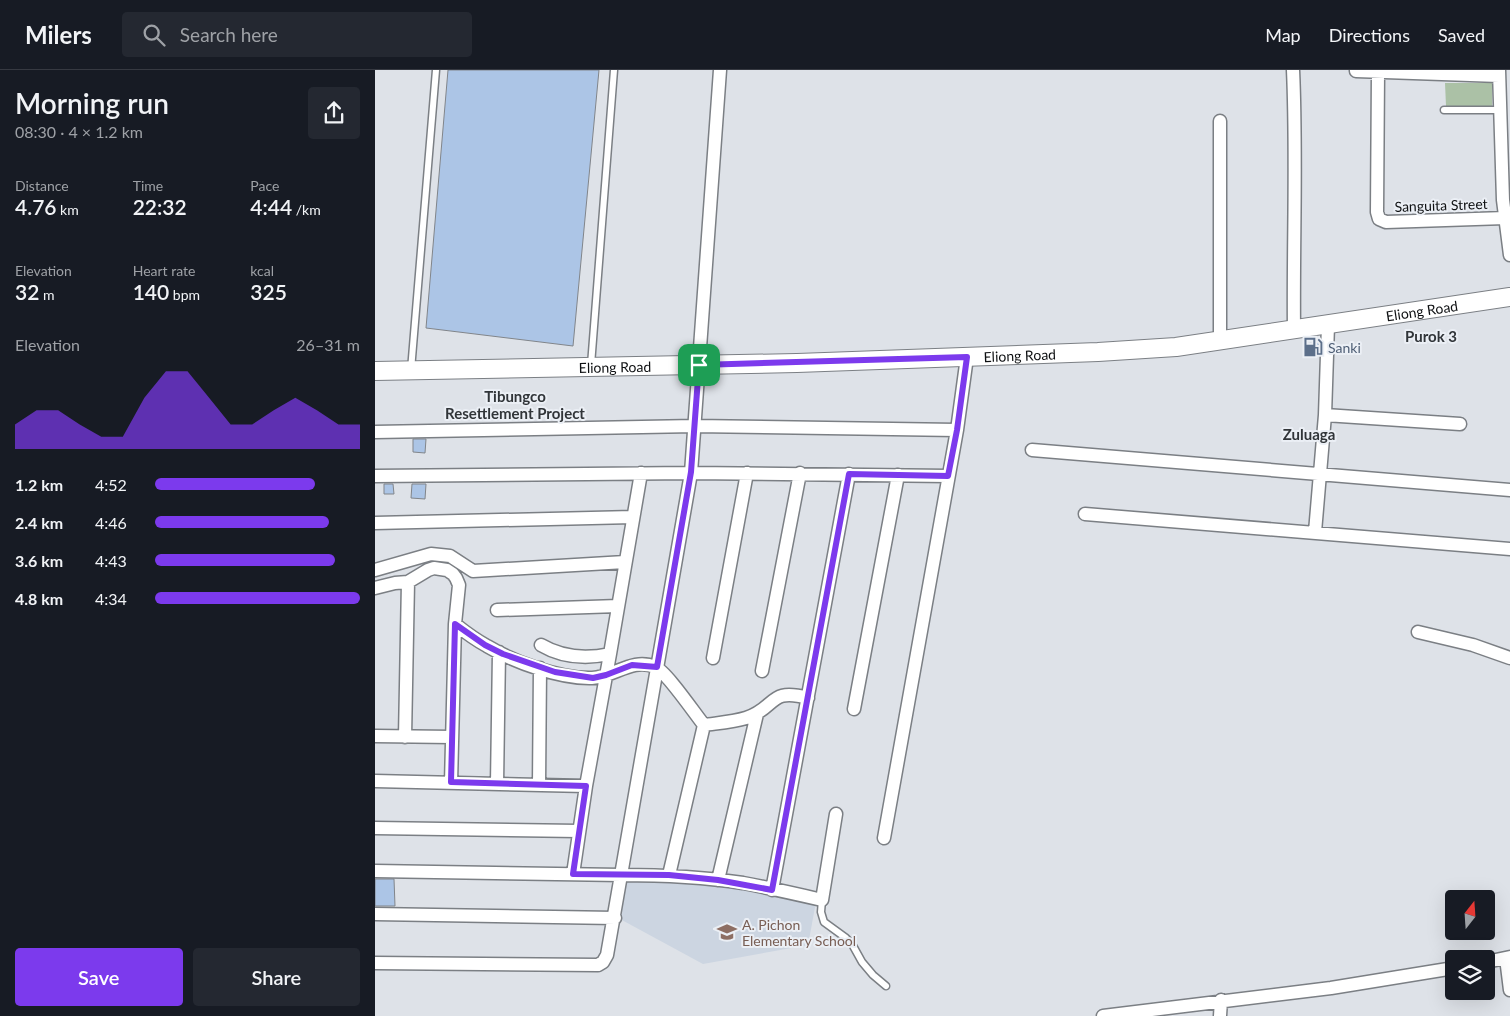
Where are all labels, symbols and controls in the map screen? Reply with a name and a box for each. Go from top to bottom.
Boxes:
search box [122,12,472,57]
text: Milers [25,20,92,49]
icon: search [140,21,168,49]
text: Search here [180,23,278,46]
text: Map [1265,24,1301,46]
text: Directions [1329,24,1410,46]
text: Saved [1438,24,1485,46]
text: Morning run [15,86,169,120]
button: share [308,87,360,139]
text: 08:30 · 4 × 1.2 km [15,122,143,141]
text: Distance [15,177,69,194]
text: Time [133,177,163,194]
text: Pace [250,177,279,194]
text: 4.76 [15,194,57,219]
text: 22:32 [133,194,187,219]
text: 4:44 [250,194,292,219]
street label: Sanguita Street [1394,195,1488,215]
text: km [57,201,79,218]
text: /km [292,201,321,218]
text: Elevation [15,262,72,279]
text: Heart rate [133,262,195,279]
text: kcal [250,262,274,279]
text: 32 [15,279,39,304]
text: 140 [133,279,169,304]
text: 325 [250,279,287,304]
text: m [39,286,54,303]
text: bpm [169,286,200,303]
street label: Eliong Road [1385,296,1459,324]
district label: Purok 3 [1405,327,1457,345]
text: Elevation [15,335,80,354]
text: 26–31 m [296,335,360,354]
fuel station icon: Sanki [1302,336,1324,358]
place label: Sanki [1328,339,1361,356]
pin [678,344,720,386]
street label: Eliong Road [983,345,1056,365]
icon: arrive [685,351,713,379]
street label: Eliong Road [579,357,651,376]
district label: Tibungco Resettlement Project [445,387,585,422]
district label: Zuluaga [1283,425,1335,443]
text: 1.2 km [15,475,63,494]
text: 4:52 [95,475,127,494]
text: 2.4 km [15,513,63,532]
text: 4:46 [95,513,127,532]
text: 3.6 km [15,551,63,570]
text: 4:43 [95,551,127,570]
text: 4.8 km [15,589,63,608]
text: 4:34 [95,589,127,608]
north arrow [1445,890,1495,940]
map controls [1445,890,1495,1000]
place label: A. Pichon Elementary School [742,916,856,949]
school or university icon: A. Pichon Elementary School [716,921,738,943]
button: Save [15,948,183,1006]
button: Share [193,948,360,1006]
button: layers [1445,950,1495,1000]

